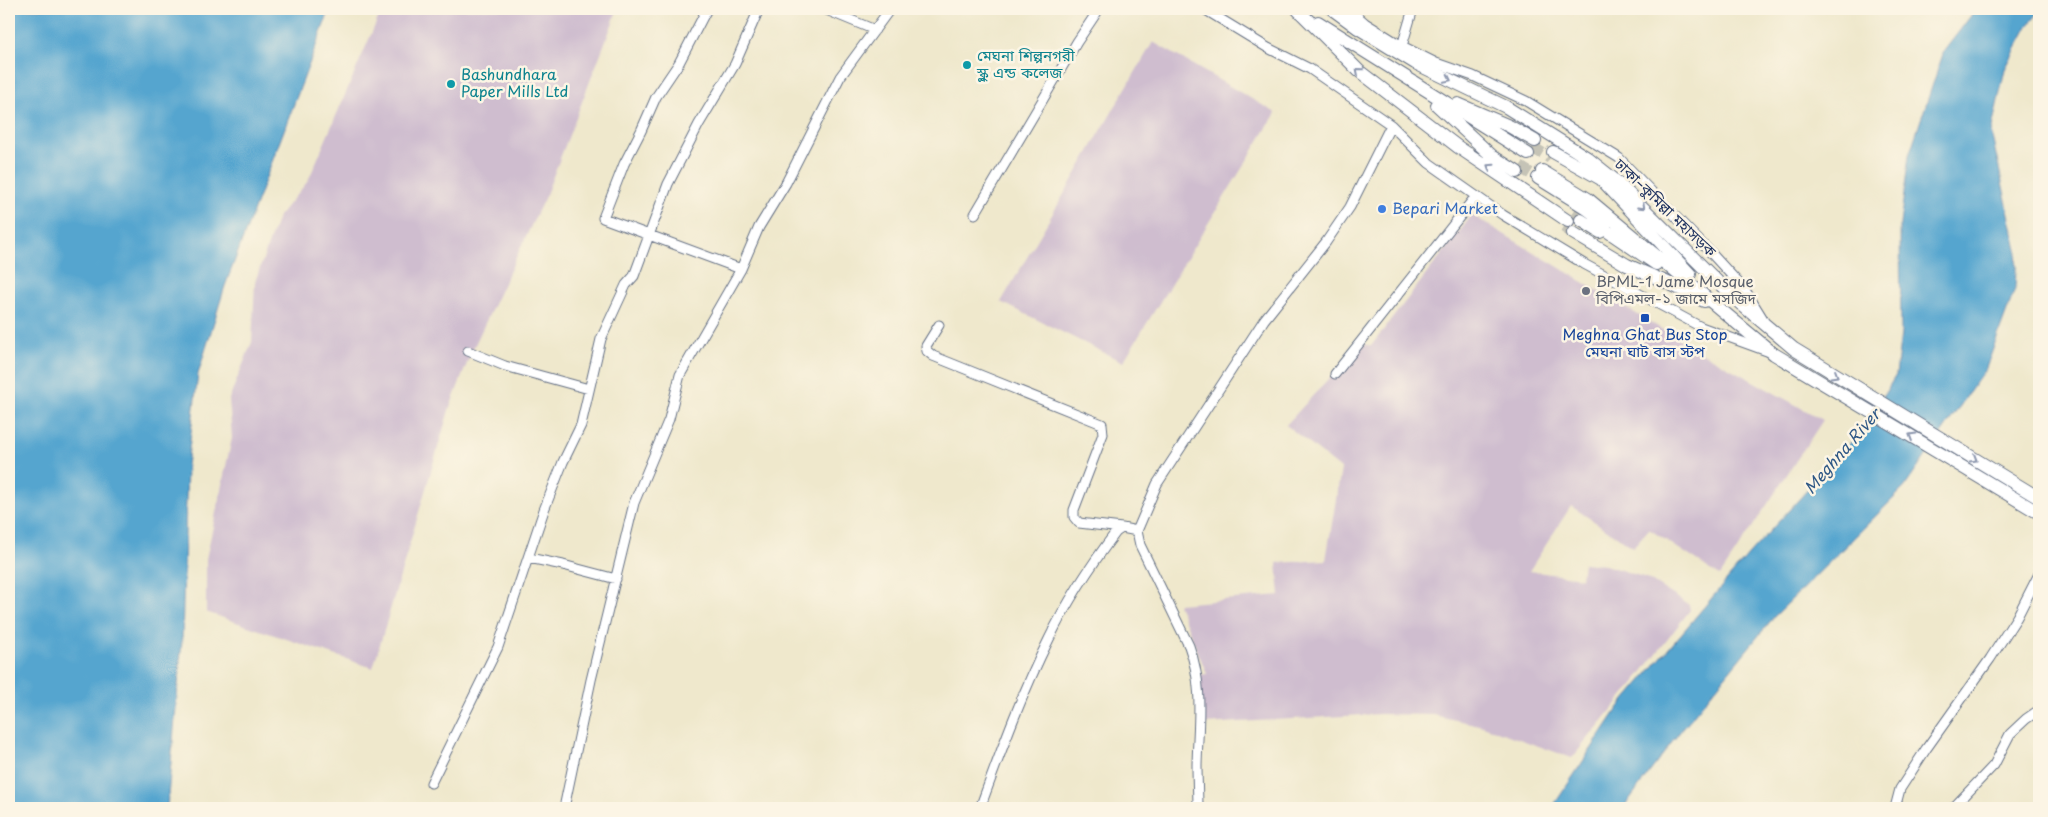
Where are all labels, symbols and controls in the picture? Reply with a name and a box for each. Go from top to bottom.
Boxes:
place label: মেঘনা শিল্পনগরী স্কুল এন্ড কলেজ [976,43,1076,83]
marker: মেঘনা শিল্পনগরী স্কুল এন্ড কলেজ [961,59,973,71]
place label: Bashundhara Paper Mills Ltd [461,62,568,102]
one-way arrow [1356,68,1365,77]
one-way arrow [1443,73,1452,83]
marker: Bashundhara Paper Mills Ltd [445,78,457,90]
street label: ঢাকা–কুমিল্লা মহাসড়ক [1609,152,1723,262]
one-way arrow [1486,164,1495,174]
place label: Bepari Market [1392,196,1498,219]
one-way arrow [1636,200,1645,209]
marker: Bepari Market [1376,203,1388,215]
place label: BPML-1 Jame Mosque বিপিএমল-১ জামে মসজিদ [1595,269,1757,309]
marker: BPML-1 Jame Mosque বিপিএমল-১ জামে মসজিদ [1580,285,1592,297]
marker: Meghna Ghat Bus Stop মেঘনা ঘাট বাস স্টপ [1639,312,1651,324]
place label: Meghna Ghat Bus Stop মেঘনা ঘাট বাস স্টপ [1562,322,1728,362]
one-way arrow [1830,368,1839,378]
water label: Meghna River [1797,400,1887,498]
one-way arrow [1908,433,1917,443]
one-way arrow [1968,453,1977,463]

